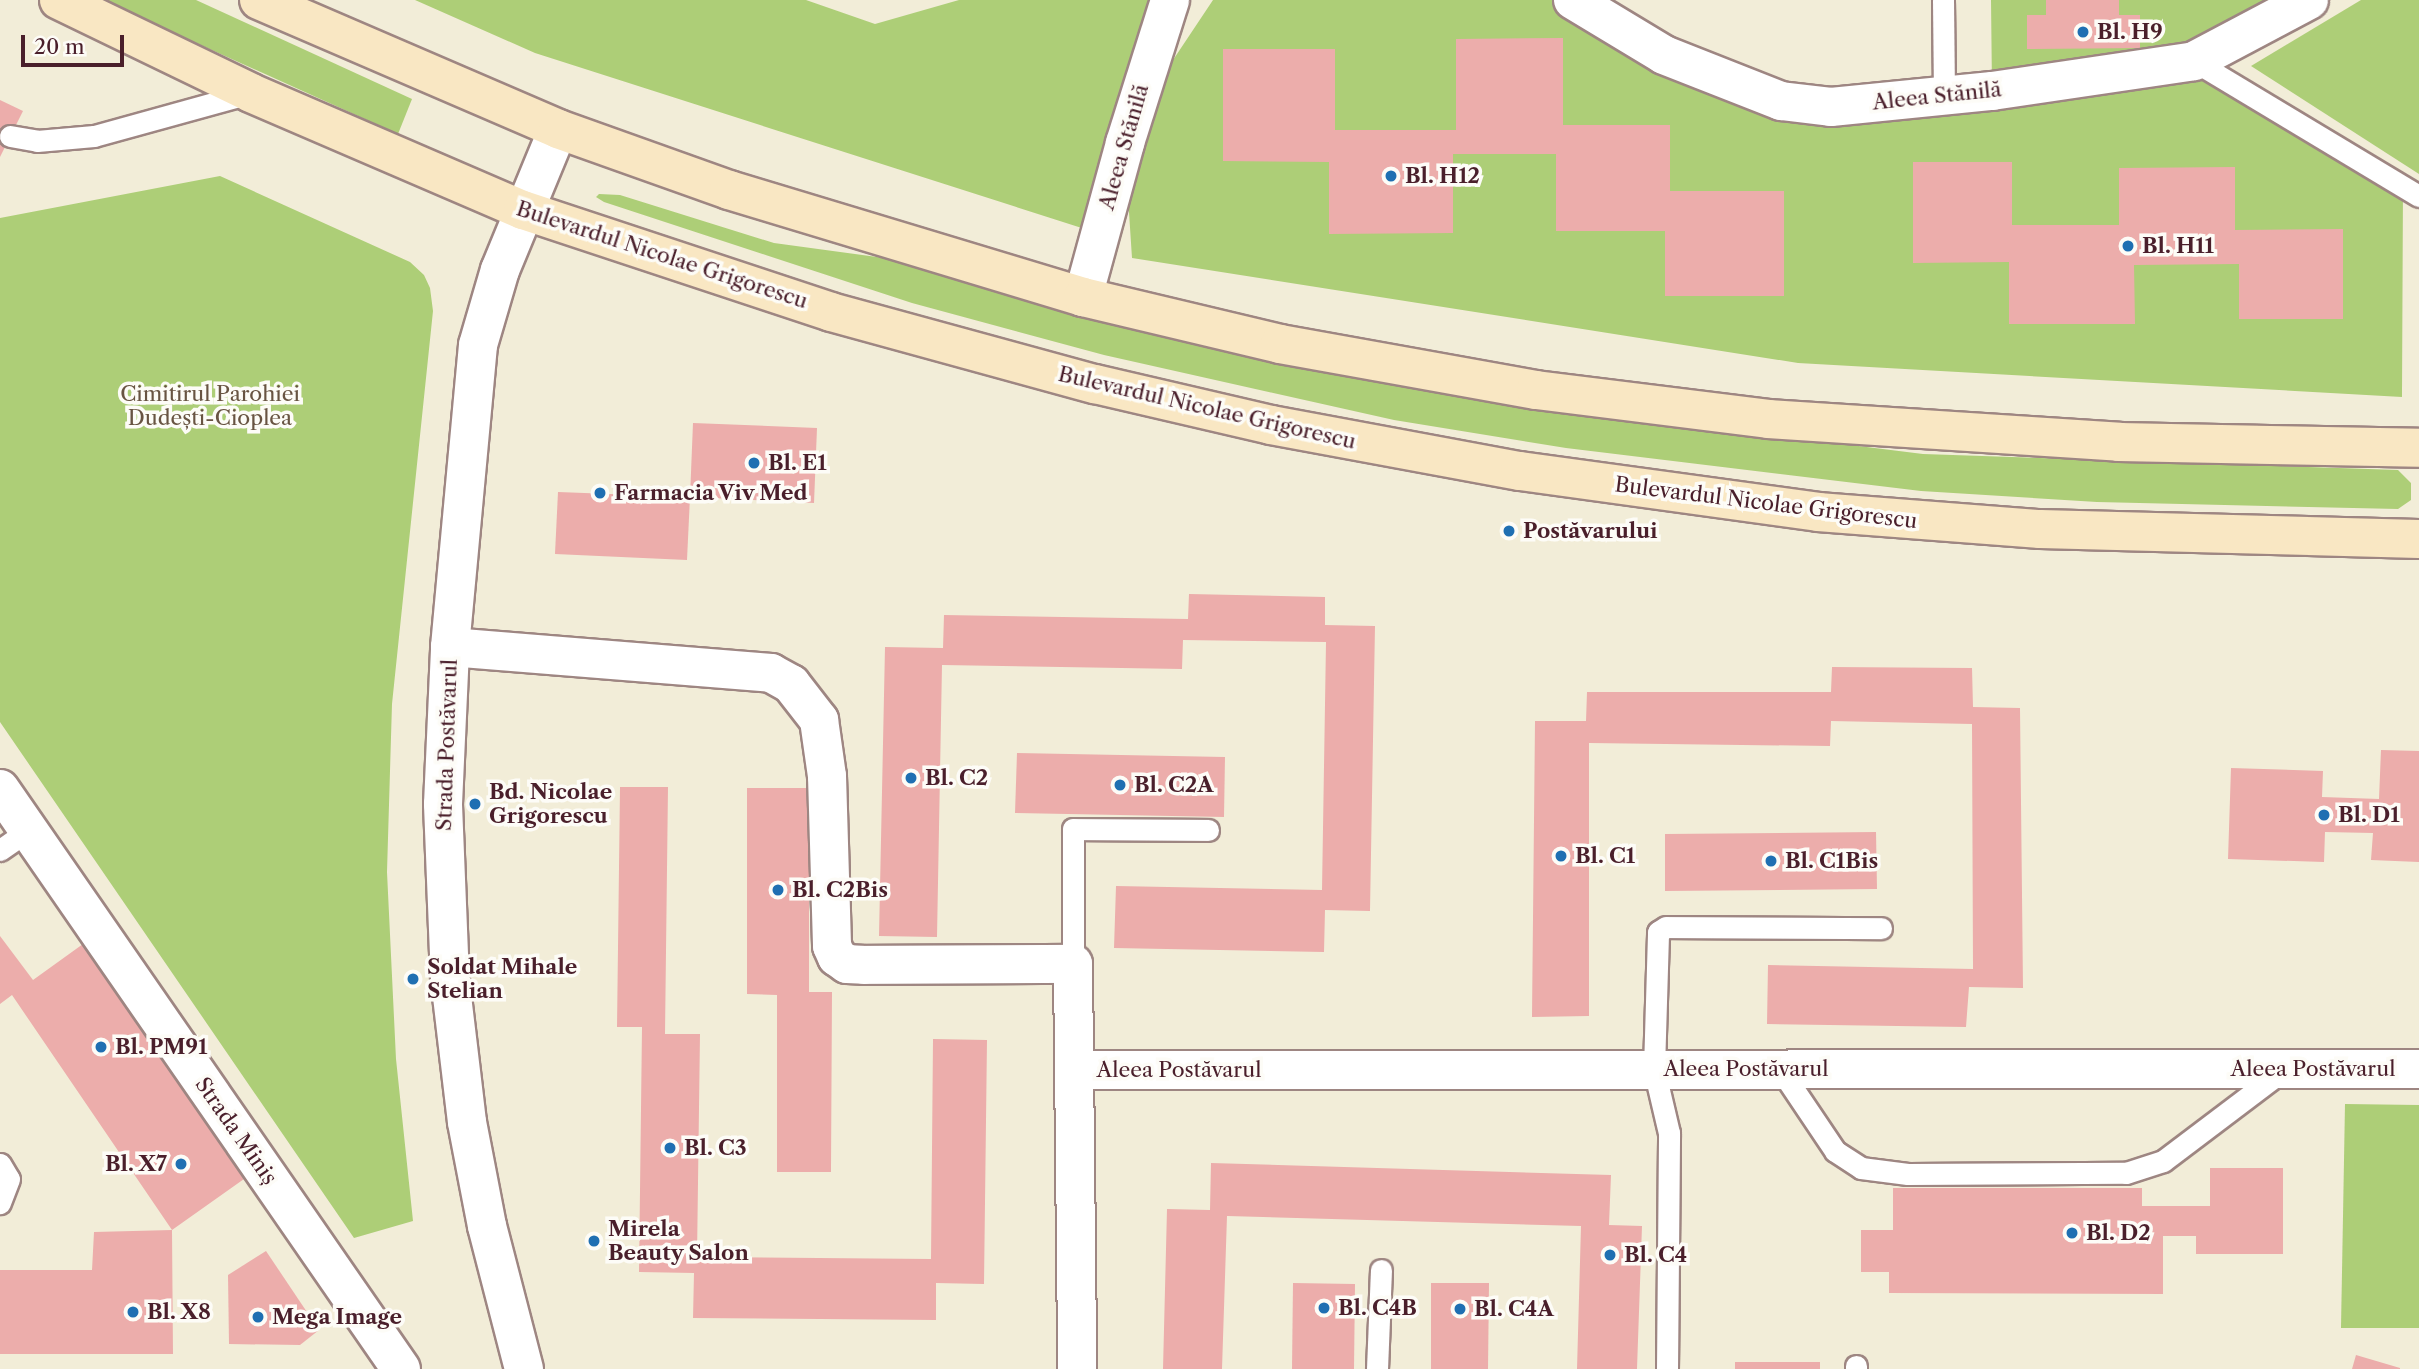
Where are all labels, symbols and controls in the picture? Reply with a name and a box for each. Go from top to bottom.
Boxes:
place label: Bl. H9 [2097,19,2163,45]
scale bar [24,21,128,65]
marker: Bl. H9 [2075,24,2091,40]
text: 20 m [34,34,85,59]
street label: Aleea Stănilă [1871,77,2003,115]
street label: Aleea Stănilă [1094,81,1154,213]
place label: Bl. H12 [1405,163,1480,189]
marker: Bl. H12 [1383,168,1399,184]
street label: Bulevardul Nicolae Grigorescu [513,196,811,314]
place label: Bl. H11 [2142,233,2214,259]
marker: Bl. H11 [2120,238,2136,254]
street label: Bulevardul Nicolae Grigorescu [1056,361,1358,455]
park label: Cimitirul Parohiei Dudești-Cioplea [120,381,300,431]
place label: Bl. E1 [768,450,827,476]
marker: Bl. E1 [746,455,762,471]
street label: Bulevardul Nicolae Grigorescu [1613,472,1919,534]
place label: Farmacia Viv Med [614,480,809,506]
marker: Farmacia Viv Med [592,485,608,501]
place label: Postăvarului [1523,518,1658,544]
marker: Postăvarului [1501,523,1517,539]
street label: Strada Postăvarul [431,658,463,832]
place label: Bl. C2 [925,765,988,791]
marker: Bl. C2 [903,770,919,786]
place label: Bl. C2A [1134,772,1213,798]
marker: Bl. C2A [1112,777,1128,793]
place label: Bd. Nicolae Grigorescu [489,779,612,829]
marker: Bd. Nicolae Grigorescu [467,796,483,812]
place label: Bl. D1 [2338,802,2400,828]
marker: Bl. D1 [2316,807,2332,823]
place label: Bl. C1 [1575,843,1635,869]
marker: Bl. C1 [1553,848,1569,864]
place label: Bl. C1Bis [1785,848,1878,874]
marker: Bl. C1Bis [1763,853,1779,869]
place label: Bl. C2Bis [792,877,888,903]
marker: Bl. C2Bis [770,882,786,898]
place label: Soldat Mihale Stelian [427,954,577,1004]
marker: Soldat Mihale Stelian [405,971,421,987]
place label: Bl. PM91 [115,1034,207,1060]
marker: Bl. PM91 [93,1039,109,1055]
street label: Aleea Postăvarul [1663,1056,1829,1082]
street label: Aleea Postăvarul [2230,1056,2396,1082]
street label: Aleea Postăvarul [1096,1057,1262,1083]
street label: Strada Miniș [190,1072,282,1190]
place label: Bl. C3 [684,1135,747,1161]
marker: Bl. C3 [662,1140,678,1156]
place label: Bl. X7 [105,1151,167,1177]
marker: Bl. X7 [173,1156,189,1172]
place label: Mirela Beauty Salon [608,1216,749,1266]
place label: Bl. D2 [2086,1220,2151,1246]
marker: Bl. D2 [2064,1225,2080,1241]
marker: Mirela Beauty Salon [586,1233,602,1249]
place label: Bl. C4 [1624,1242,1687,1268]
marker: Bl. C4 [1602,1247,1618,1263]
place label: Bl. C4B [1338,1295,1417,1321]
place label: Bl. C4A [1474,1296,1554,1322]
place label: Bl. X8 [147,1299,211,1325]
marker: Bl. C4B [1316,1300,1332,1316]
marker: Bl. C4A [1452,1301,1468,1317]
marker: Bl. X8 [125,1304,141,1320]
place label: Mega Image [272,1304,402,1330]
marker: Mega Image [250,1309,266,1325]

